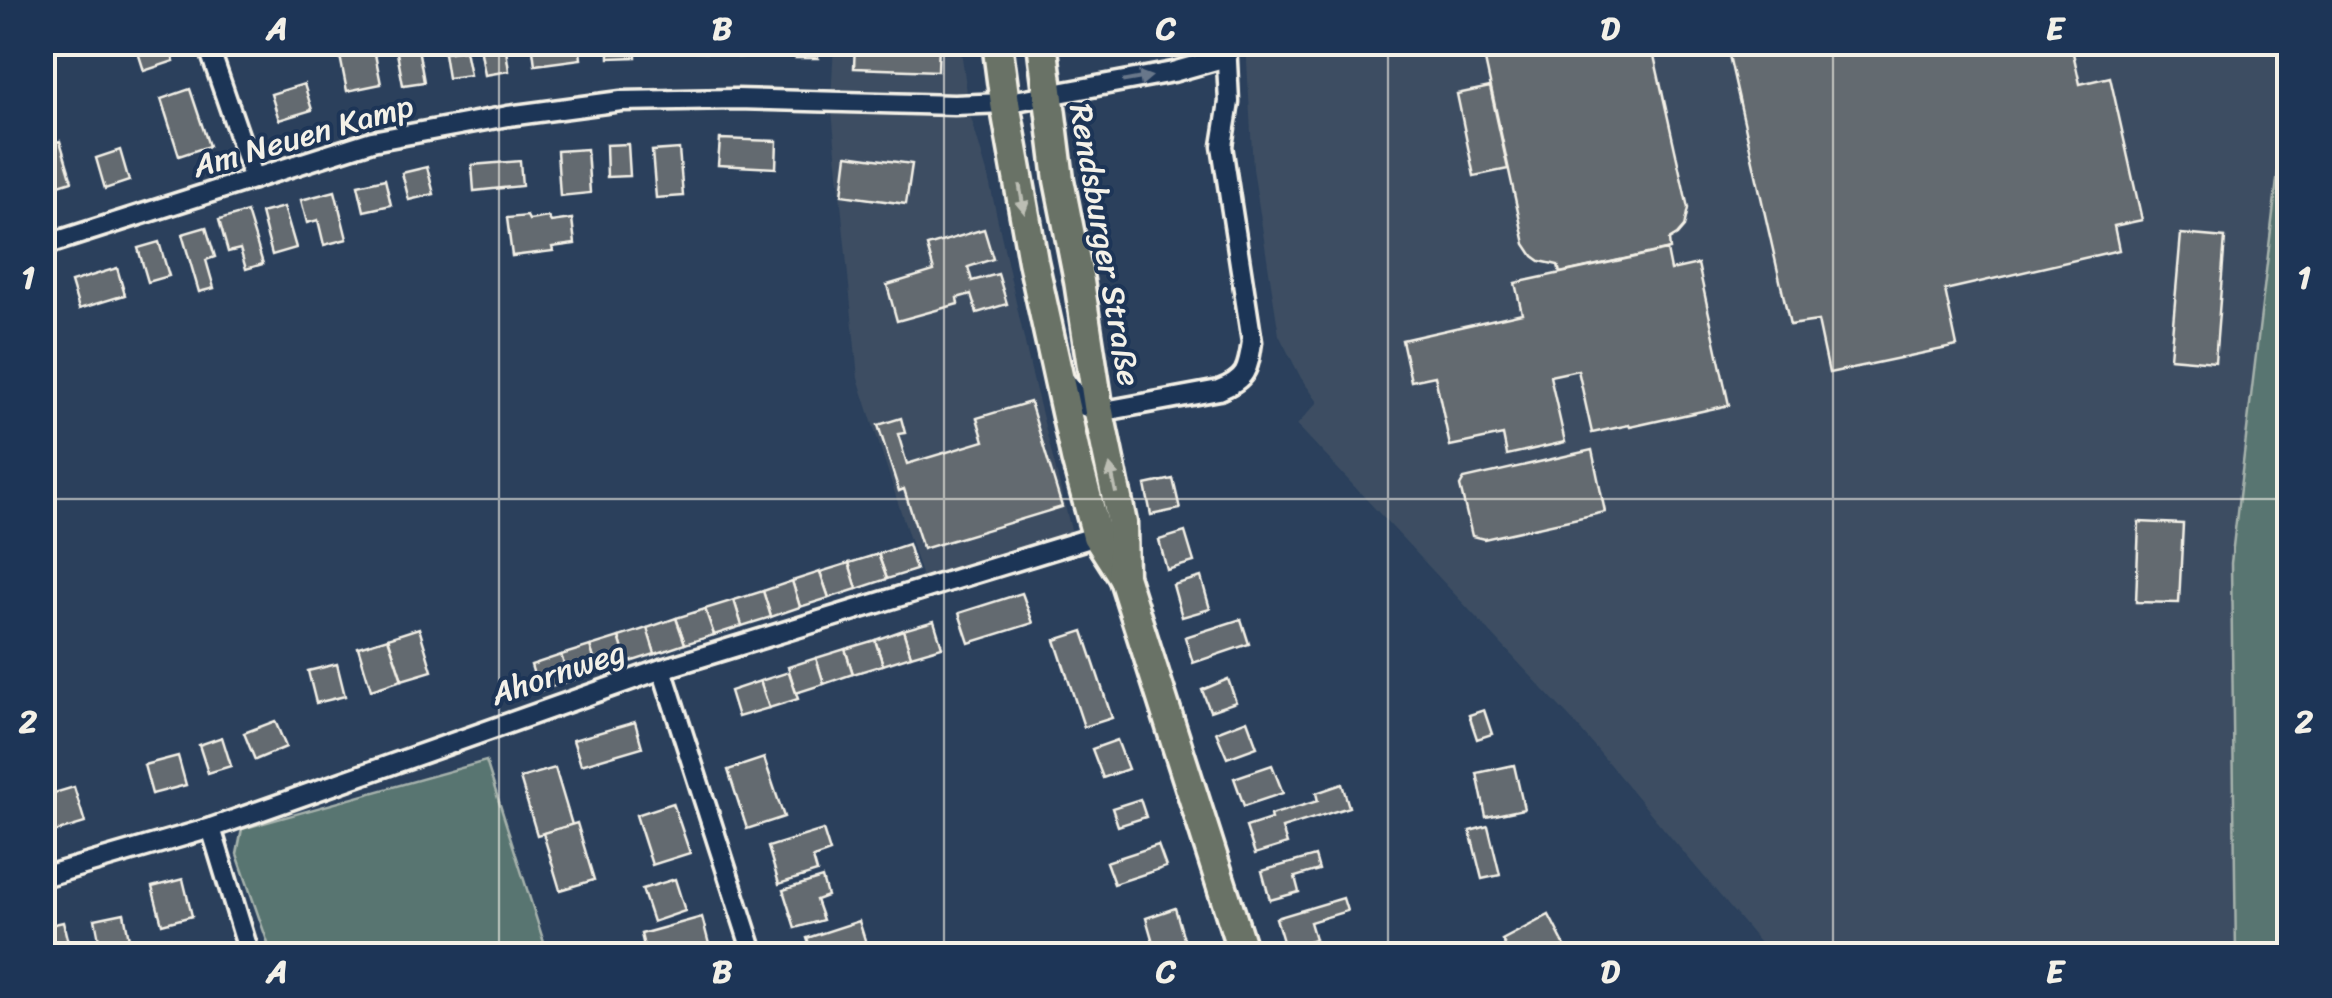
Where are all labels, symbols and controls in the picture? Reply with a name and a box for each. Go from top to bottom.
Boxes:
text: A [265,0,288,57]
text: B [712,0,732,57]
text: C [1155,0,1177,57]
text: D [1600,0,1620,57]
text: E [2046,0,2066,57]
one-way arrow [1122,71,1153,86]
street label: Am Neuen Kamp [185,77,420,195]
street label: Rendsburger Straße [1052,99,1158,391]
one-way arrow [1015,184,1030,215]
text: 1 [21,249,35,306]
text: 1 [2297,249,2311,306]
one-way arrow [1105,464,1121,495]
street label: Ahornweg [482,623,633,723]
text: 2 [19,693,38,750]
text: 2 [2295,693,2314,750]
text: A [265,943,288,998]
text: B [712,943,732,998]
text: C [1155,943,1177,998]
text: D [1600,943,1620,998]
text: E [2046,943,2066,998]

